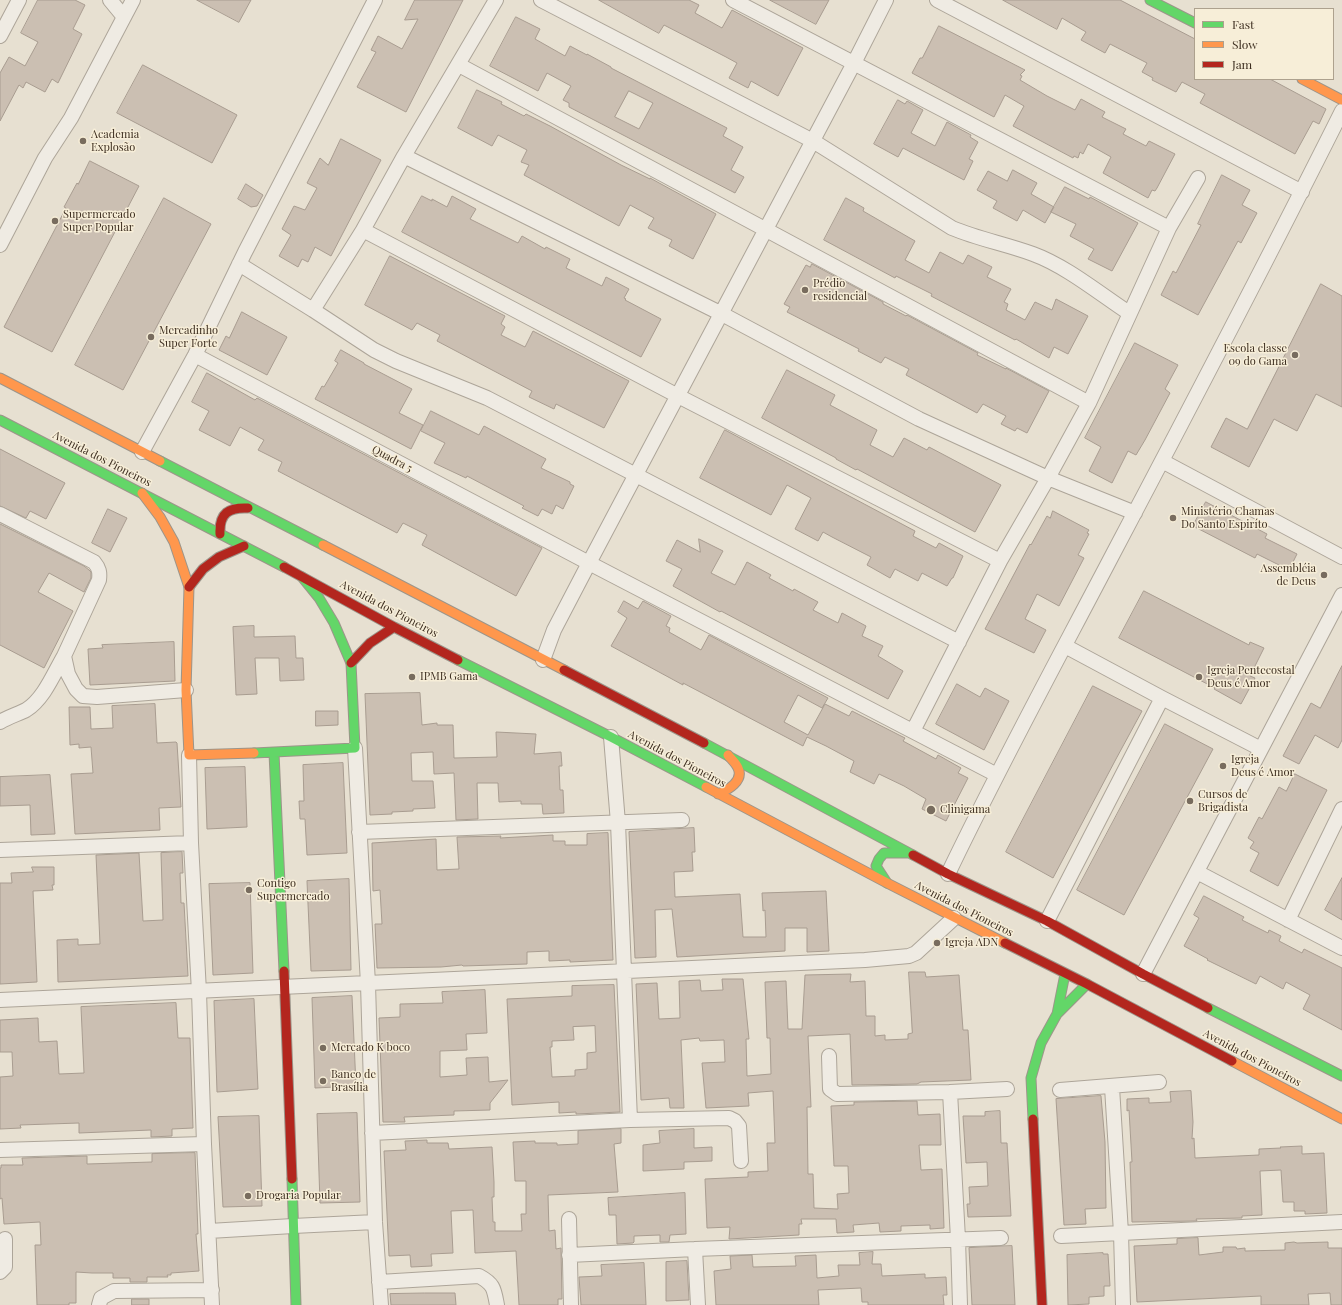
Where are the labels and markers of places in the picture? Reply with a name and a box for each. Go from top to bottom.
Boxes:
place label: Academia Explosão [91,128,139,154]
marker: Academia Explosão [78,136,88,146]
place label: Supermercado Super Popular [63,208,135,234]
marker: Supermercado Super Popular [50,216,60,226]
place label: Prédio residencial [813,277,867,303]
marker: Prédio residencial [800,285,810,295]
place label: Mercadinho Super Forte [159,324,218,350]
marker: Mercadinho Super Forte [146,332,156,342]
place label: Escola classe 09 do Gama [1223,342,1287,368]
marker: Escola classe 09 do Gama [1290,350,1300,360]
place label: Ministério Chamas Do Santo Espiríto [1181,505,1275,531]
marker: Ministério Chamas Do Santo Espiríto [1168,513,1178,523]
place label: Assembléia de Deus [1261,562,1316,588]
marker: Assembléia de Deus [1319,570,1329,580]
place label: Igreja Pentecostal Deus é Amor [1207,664,1295,690]
place label: IPMB Gama [420,670,478,684]
marker: IPMB Gama [407,672,417,682]
marker: Igreja Pentecostal Deus é Amor [1194,672,1204,682]
place label: Igreja Deus é Amor [1231,753,1294,779]
marker: Igreja Deus é Amor [1218,761,1228,771]
place label: Cursos de Brigadista [1198,788,1248,814]
marker: Cursos de Brigadista [1185,796,1195,806]
place label: Clinigama [940,803,990,817]
marker: Clinigama [925,804,937,816]
place label: Contigo Supermercado [257,877,329,903]
marker: Contigo Supermercado [244,885,254,895]
place label: Igreja ADN [945,936,998,950]
marker: Igreja ADN [932,938,942,948]
place label: Mercado K boco [331,1041,410,1055]
marker: Mercado K boco [318,1043,328,1053]
place label: Banco de Brasília [331,1068,376,1094]
marker: Banco de Brasília [318,1076,328,1086]
place label: Drogaria Popular [256,1189,341,1203]
marker: Drogaria Popular [243,1191,253,1201]

